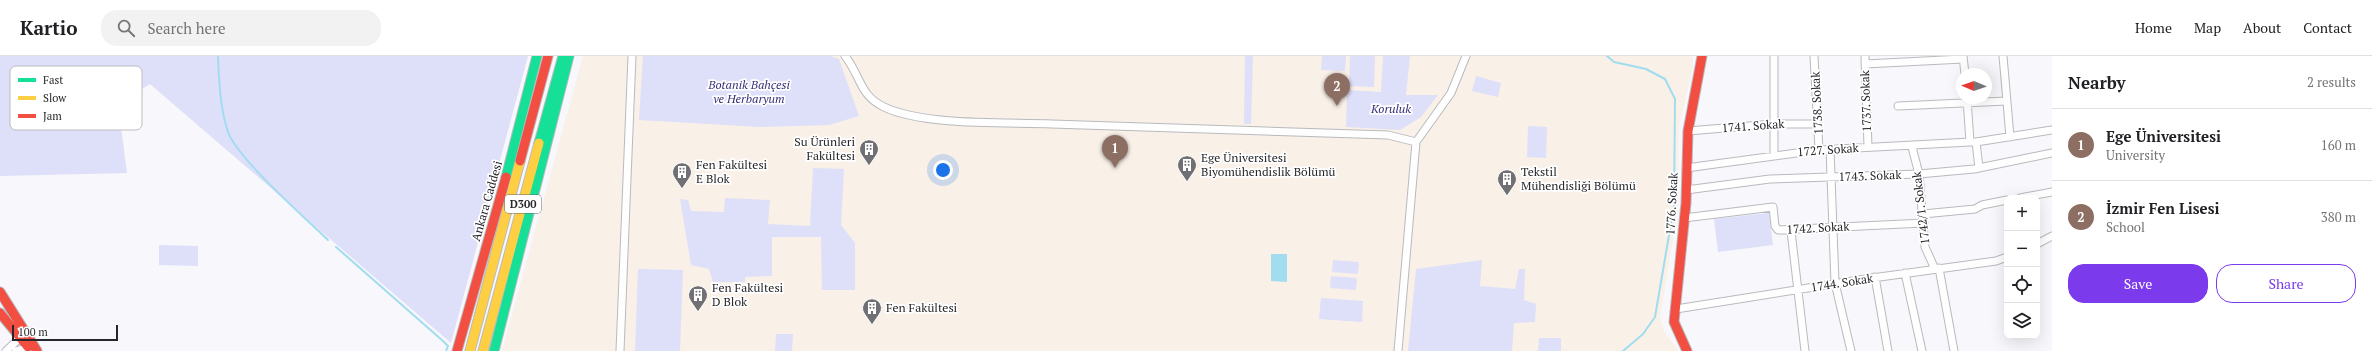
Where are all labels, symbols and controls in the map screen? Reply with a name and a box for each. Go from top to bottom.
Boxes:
search box [101,10,381,46]
text: Kartio [20,15,77,40]
icon: search [115,17,137,39]
text: Search here [147,18,225,38]
text: Home [2135,18,2172,37]
text: Map [2194,18,2221,37]
text: About [2243,18,2281,37]
text: Contact [2303,18,2352,37]
legend [10,66,142,130]
north arrow [1956,68,1992,104]
street label: 1737. Sokak [1857,69,1874,132]
street label: 1738. Sokak [1807,70,1826,135]
text: Nearby [2068,71,2126,94]
text: Fast [43,73,63,87]
pin: 2 [1324,73,1350,106]
text: 2 results [2307,73,2356,91]
park label: Botanik Bahçesi ve Herbaryum [707,77,790,106]
text: Slow [43,91,67,105]
park label: Koruluk [1370,101,1411,116]
text: Jam [43,109,62,123]
street label: 1741. Sokak [1721,116,1786,135]
text: Ege Üniversitesi [2106,126,2221,146]
place label: Su Ürünleri Fakültesi [794,134,855,163]
pin: 1 [1102,135,1128,168]
text: 1 [2077,136,2085,154]
text: 160 m [2321,136,2356,154]
building icon: Su Ürünleri Fakültesi [858,138,880,166]
street label: 1727. Sokak [1797,140,1860,159]
text: University [2106,146,2165,164]
place label: Ege Üniversitesi Biyomühendislik Bölümü [1201,150,1336,179]
building icon: Ege Üniversitesi Biyomühendislik Bölümü [1176,154,1198,182]
place label: Fen Fakültesi E Blok [696,157,768,186]
street label: Ankara Caddesi [468,158,505,243]
your location [933,160,953,180]
building icon: Fen Fakültesi E Blok [671,161,693,189]
place label: Tekstil Mühendisliği Bölümü [1521,164,1636,193]
street label: 1743. Sokak [1838,167,1902,184]
building icon: Tekstil Mühendisliği Bölümü [1496,168,1518,196]
street label: 1742/1. Sokak [1908,170,1932,245]
street label: 1776. Sokak [1662,171,1681,236]
road number: D300 [505,195,541,213]
map controls [2004,195,2040,339]
button: + [2004,195,2040,231]
text: İzmir Fen Lisesi [2106,198,2219,218]
text: 2 [2077,208,2085,226]
text: 380 m [2321,208,2356,226]
street label: 1742. Sokak [1786,218,1851,237]
text: School [2106,218,2145,236]
button: − [2004,231,2040,267]
button: Save [2068,264,2208,303]
button: Share [2216,264,2356,303]
button: locate [2004,267,2040,303]
street label: 1744. Sokak [1810,270,1875,295]
place label: Fen Fakültesi D Blok [712,280,784,309]
building icon: Fen Fakültesi D Blok [687,284,709,312]
building icon: Fen Fakültesi [861,297,883,325]
place label: Fen Fakültesi [886,300,958,315]
button: layers [2004,303,2040,339]
scale bar [12,323,118,342]
text: 100 m [18,325,48,339]

